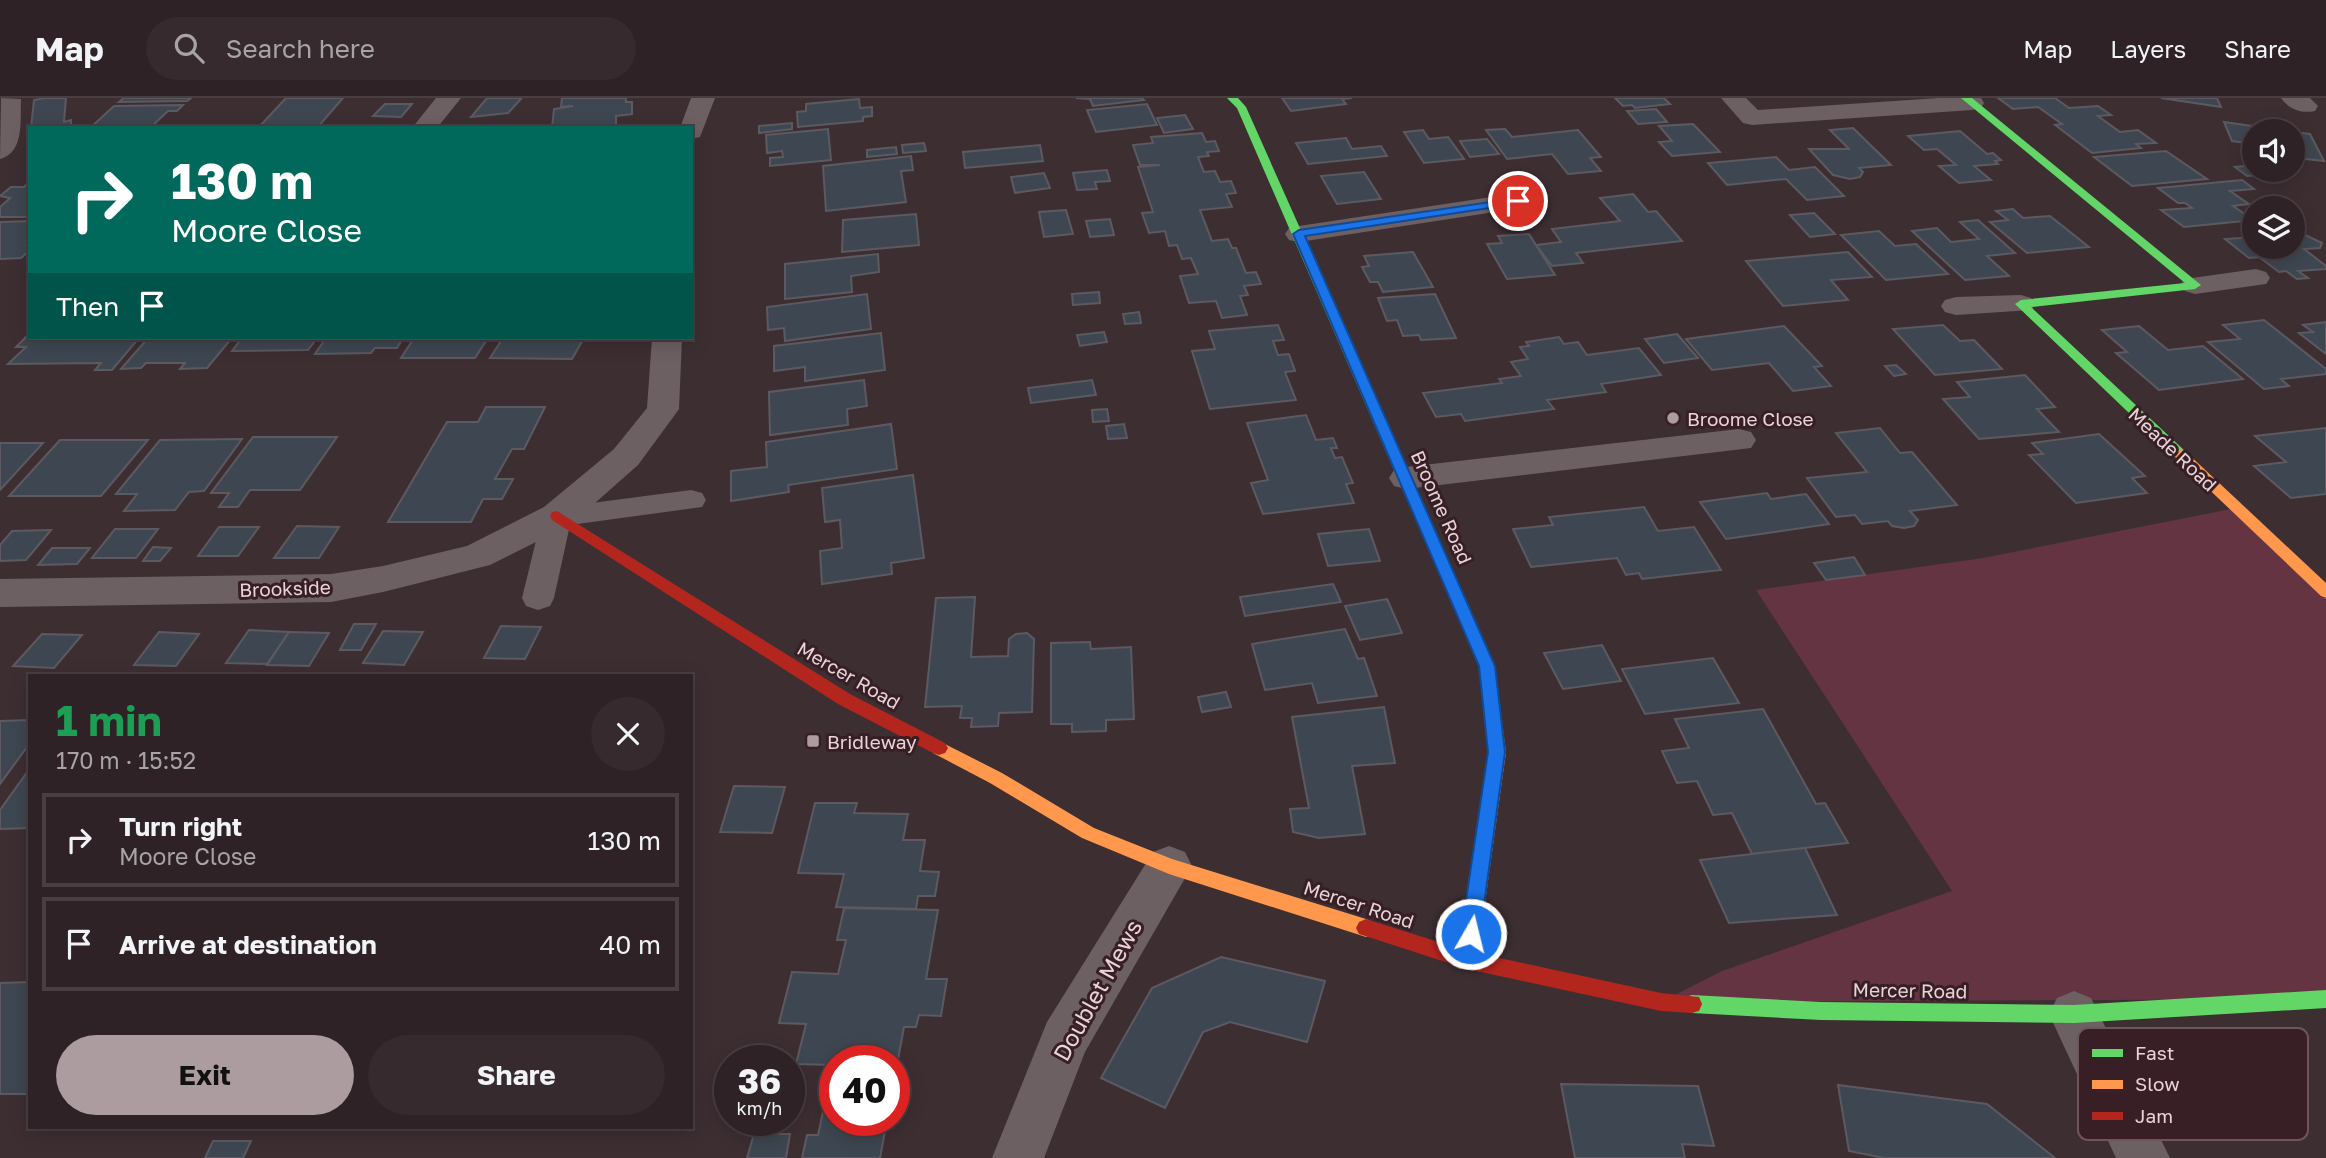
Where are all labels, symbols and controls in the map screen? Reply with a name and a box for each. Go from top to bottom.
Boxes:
search box [146,17,636,80]
text: Map [35,29,104,68]
icon: search [170,29,208,67]
text: Search here [226,33,375,64]
text: Map [2023,34,2072,63]
text: Layers [2110,34,2186,63]
text: Share [2224,34,2291,63]
map controls [2242,119,2305,259]
button: sound [2242,119,2305,182]
text: 130 m [171,151,313,210]
icon: right [56,154,147,245]
pin [1488,171,1548,231]
icon: arrive [1499,182,1537,220]
button: layers [2242,196,2305,259]
text: Moore Close [171,211,362,249]
icon: arrive [133,287,171,325]
text: Then [56,291,119,322]
street label: Meade Road [2124,402,2222,496]
place label: Broome Close [1687,407,1814,430]
marker: Broome Close [1665,410,1681,426]
street label: Broome Road [1407,447,1477,567]
street label: Brookside [239,575,331,601]
street label: Mercer Road [794,636,904,714]
text: 1 min [56,695,162,745]
button: close [591,697,665,771]
place label: Bridleway [827,730,917,753]
marker: Bridleway [805,733,821,749]
text: 170 m · 15:52 [56,746,196,774]
text: Turn right [119,811,242,842]
icon: right [60,821,98,859]
text: 130 m [588,825,661,856]
text: Moore Close [119,842,256,870]
street label: Mercer Road [1301,875,1417,933]
position arrow [1434,897,1508,971]
street label: Doublet Mews [1047,915,1147,1065]
icon: arrive [60,925,98,963]
text: Arrive at destination [119,929,377,960]
text: 40 m [600,929,661,960]
street label: Mercer Road [1852,978,1968,1002]
legend [2078,1028,2308,1140]
button: Exit [56,1035,354,1115]
button: Share [368,1035,665,1115]
text: Fast [2135,1041,2174,1064]
speed limit sign: 40 [819,1045,910,1136]
text: 36 [738,1060,781,1102]
text: Slow [2135,1072,2180,1095]
text: km/h [737,1097,782,1119]
text: Jam [2135,1104,2173,1127]

